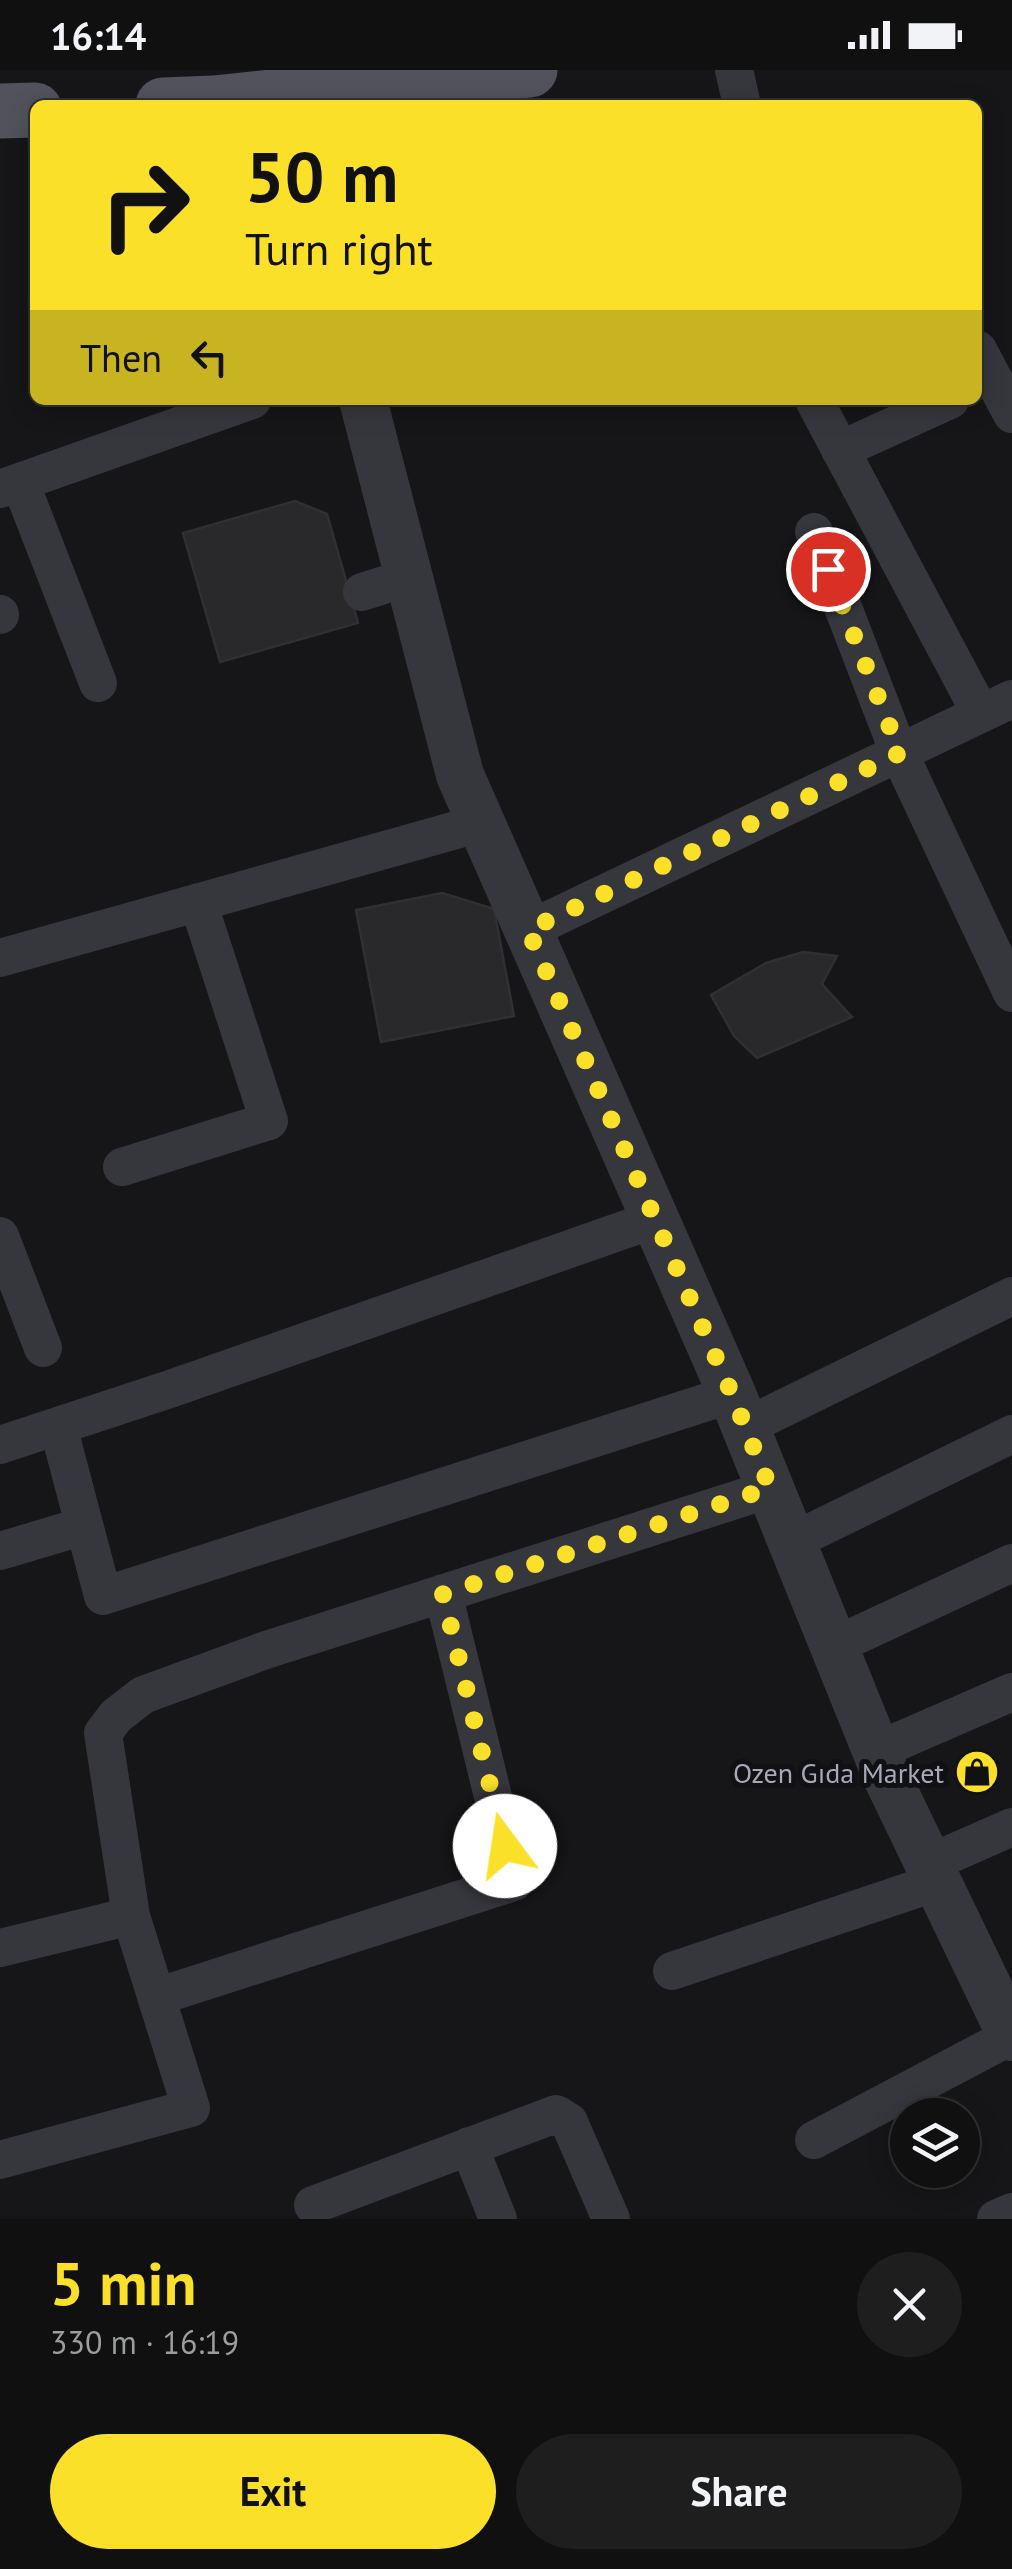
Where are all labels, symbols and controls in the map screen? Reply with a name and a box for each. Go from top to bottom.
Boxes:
text: 16:14 [50,11,146,60]
text: 50 m [245,131,398,221]
icon: right [80,140,210,270]
text: Turn right [245,219,433,277]
icon: left [182,330,237,385]
text: Then [80,333,162,382]
pin [786,527,871,612]
icon: arrive [801,542,856,597]
shop icon: Ozen Gıda Market [954,1749,1000,1795]
place label: Ozen Gıda Market [733,1754,945,1791]
position arrow [453,1794,557,1898]
map controls [890,2098,980,2188]
button: layers [890,2098,980,2188]
text: 5 min [50,2244,196,2322]
button: close [857,2252,962,2357]
text: 330 m · 16:19 [50,2321,239,2363]
button: Exit [50,2434,496,2549]
button: Share [516,2434,962,2549]

